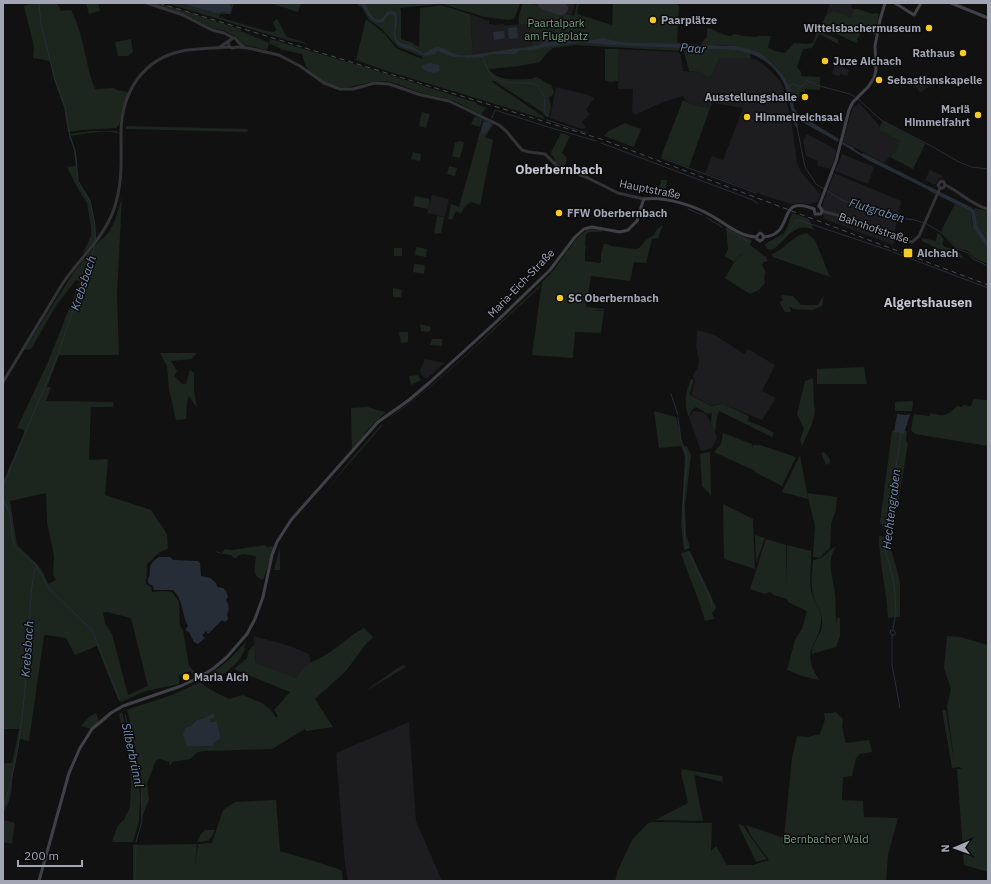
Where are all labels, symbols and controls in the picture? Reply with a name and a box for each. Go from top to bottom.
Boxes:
place label: Paarplätze [661,13,717,27]
marker: Paarplätze [648,15,658,25]
park label: Paartalpark am Flugplatz [524,16,588,43]
place label: Wittelsbachermuseum [803,21,921,35]
marker: Wittelsbachermuseum [924,23,934,33]
water label: Paar [680,40,707,56]
place label: Rathaus [912,46,955,60]
marker: Rathaus [958,48,968,58]
place label: Juze Aichach [833,54,901,68]
marker: Juze Aichach [820,56,830,66]
place label: Sebastianskapelle [887,73,982,87]
marker: Sebastianskapelle [874,75,884,85]
place label: Ausstellungshalle [705,90,797,104]
marker: Ausstellungshalle [800,92,810,102]
place label: Mariä Himmelfahrt [904,102,970,129]
place label: Himmelreichsaal [755,110,843,124]
marker: Mariä Himmelfahrt [973,110,983,120]
marker: Himmelreichsaal [742,112,752,122]
district label: Oberbernbach [515,161,603,178]
street label: Hauptstraße [618,176,682,202]
water label: Flutgraben [847,194,907,226]
place label: FFW Oberbernbach [567,206,667,220]
marker: FFW Oberbernbach [554,208,564,218]
street label: Bahnhofstraße [837,209,911,247]
street label: Maria-Eich-Straße [485,246,557,320]
place label: Aichach [917,246,958,260]
marker: Aichach [902,247,914,259]
water label: Krebsbach [67,254,99,312]
place label: SC Oberbernbach [568,291,659,305]
marker: SC Oberbernbach [555,293,565,303]
district label: Algertshausen [884,294,972,311]
water label: Hechtengraben [879,468,903,550]
water label: Krebsbach [18,620,36,678]
place label: Maria Aich [194,670,249,684]
marker: Maria Aich [181,672,191,682]
water label: Silberbrünnl [119,721,147,789]
north arrow [935,828,975,868]
park label: Bernbacher Wald [783,832,869,846]
scale bar [18,842,82,868]
text: N [938,844,952,853]
text: 200 m [24,848,59,863]

